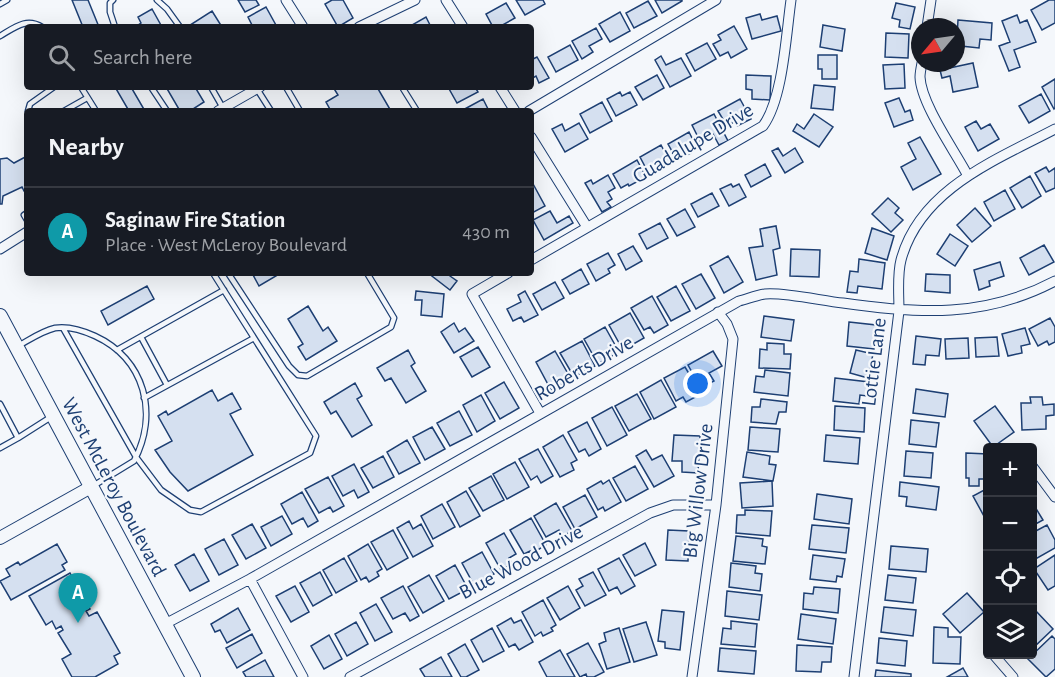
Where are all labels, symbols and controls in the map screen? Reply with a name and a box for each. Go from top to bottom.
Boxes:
north arrow [911,18,965,72]
search box [24,24,534,90]
icon: search [45,41,78,74]
text: Search here [93,46,192,68]
street label: Guadalupe Drive [629,99,757,187]
text: Nearby [48,134,124,160]
text: Saginaw Fire Station [105,209,285,231]
text: A [62,222,74,242]
text: 430 m [462,222,510,242]
text: Place · West McLeroy Boulevard [105,235,347,255]
street label: Lottie Lane [858,316,890,408]
street label: Roberts Drive [531,331,637,405]
your location [683,369,712,398]
street label: West McLeroy Boulevard [58,394,170,580]
street label: Big Willow Drive [679,422,717,560]
map controls [983,443,1037,659]
button: + [983,443,1037,497]
button: − [983,497,1037,551]
street label: Blue Wood Drive [456,521,586,603]
button: locate [983,551,1037,605]
pin: A [58,574,98,623]
button: layers [983,605,1037,659]

